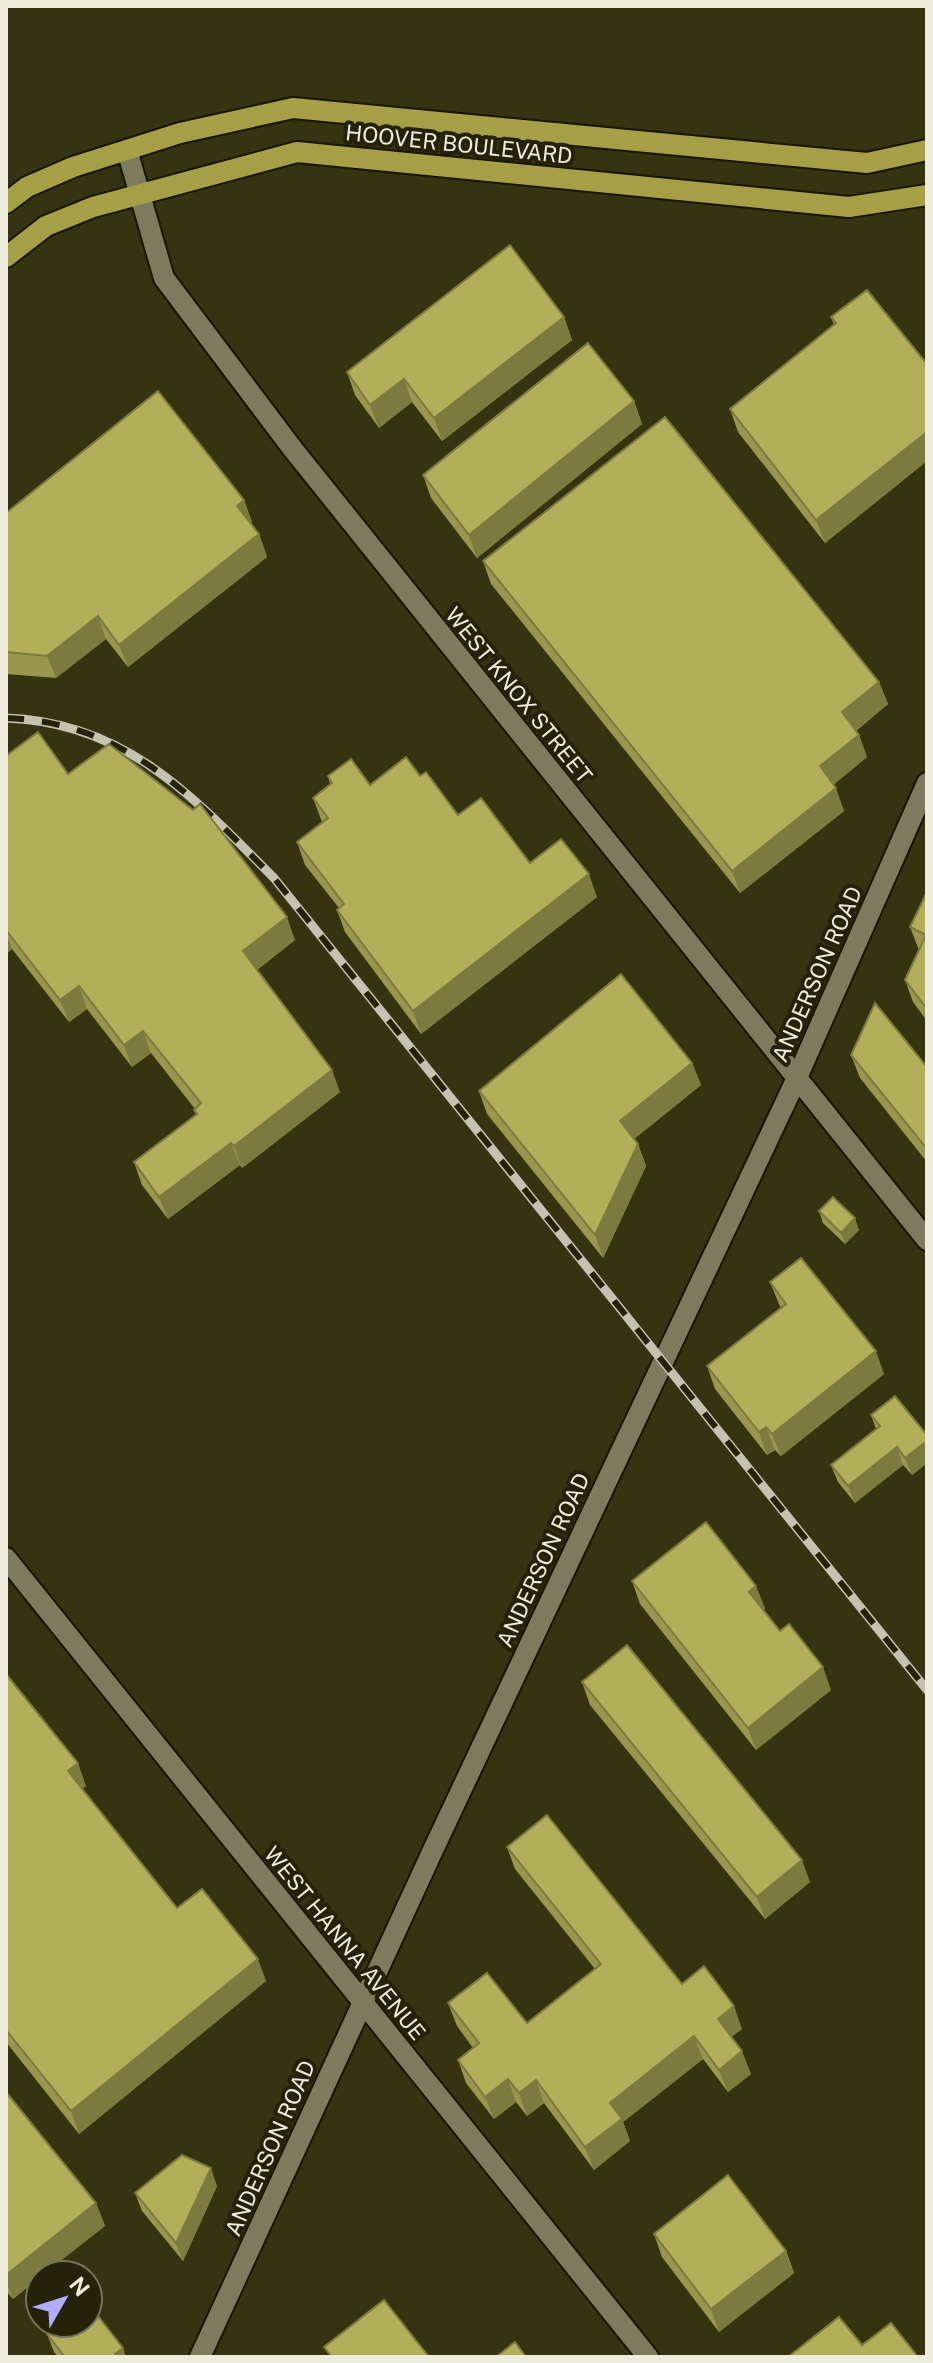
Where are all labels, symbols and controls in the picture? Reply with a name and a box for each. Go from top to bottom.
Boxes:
street label: HOOVER BOULEVARD [344,119,574,169]
street label: WEST KNOX STREET [440,602,598,788]
street label: ANDERSON ROAD [767,882,867,1066]
street label: ANDERSON ROAD [491,1469,595,1651]
street label: WEST HANNA AVENUE [259,1841,431,2045]
street label: ANDERSON ROAD [220,2056,320,2240]
north arrow [24,2259,104,2339]
text: N [64,2272,95,2301]

